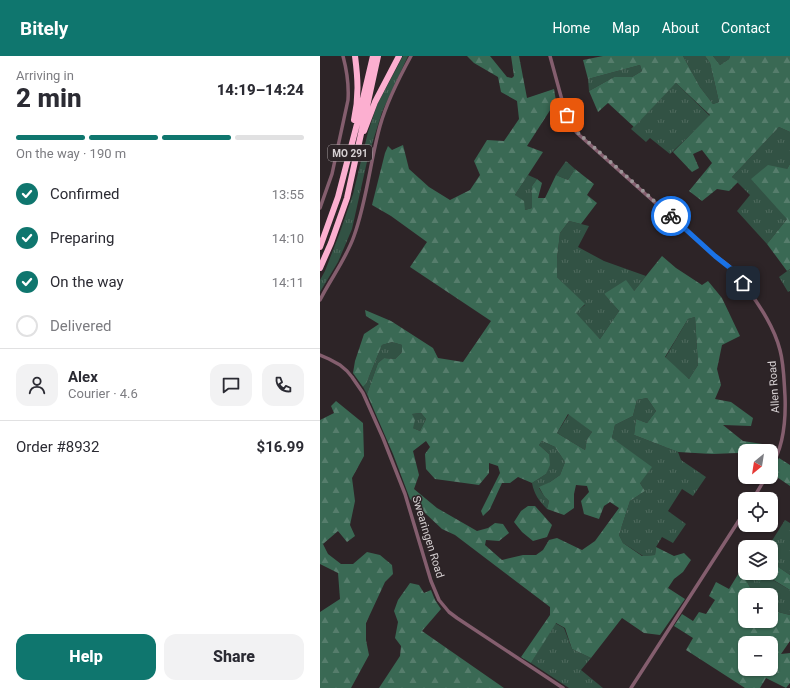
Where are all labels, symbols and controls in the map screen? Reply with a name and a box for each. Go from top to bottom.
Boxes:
text: Bitely [20,17,68,40]
text: Home [552,20,590,36]
text: Map [612,20,640,36]
text: About [662,20,699,36]
text: Contact [721,20,770,36]
text: Arriving in [16,68,74,83]
text: 14:19–14:24 [217,81,304,99]
text: 2 min [16,83,82,113]
pin [550,98,584,132]
icon: bag [556,104,578,126]
road number: MO 291 [328,145,372,161]
text: On the way · 190 m [16,146,126,161]
icon: check [16,183,38,205]
text: Confirmed [50,185,120,203]
text: 13:55 [272,187,304,202]
courier [651,196,691,236]
icon: bike [660,205,682,227]
icon: check [16,227,38,249]
text: Preparing [50,229,114,247]
text: 14:10 [272,231,304,246]
pin [726,266,760,300]
icon: check [16,271,38,293]
icon: home [732,272,754,294]
text: On the way [50,273,124,291]
text: 14:11 [272,275,304,290]
text: Delivered [50,317,112,335]
street label: Allen Road [766,360,782,414]
button: person [16,364,58,406]
button: chat [210,364,252,406]
button: phone [262,364,304,406]
text: Alex [68,368,98,386]
text: Courier · 4.6 [68,386,138,401]
text: Order #8932 [16,438,99,456]
text: $16.99 [257,438,304,456]
north arrow [738,444,778,484]
map controls [738,444,778,676]
button: locate [738,492,778,532]
street label: Swearingen Road [409,494,447,580]
button: layers [738,540,778,580]
button: + [738,588,778,628]
button: Help [16,634,156,680]
button: Share [164,634,304,680]
button: − [738,636,778,676]

